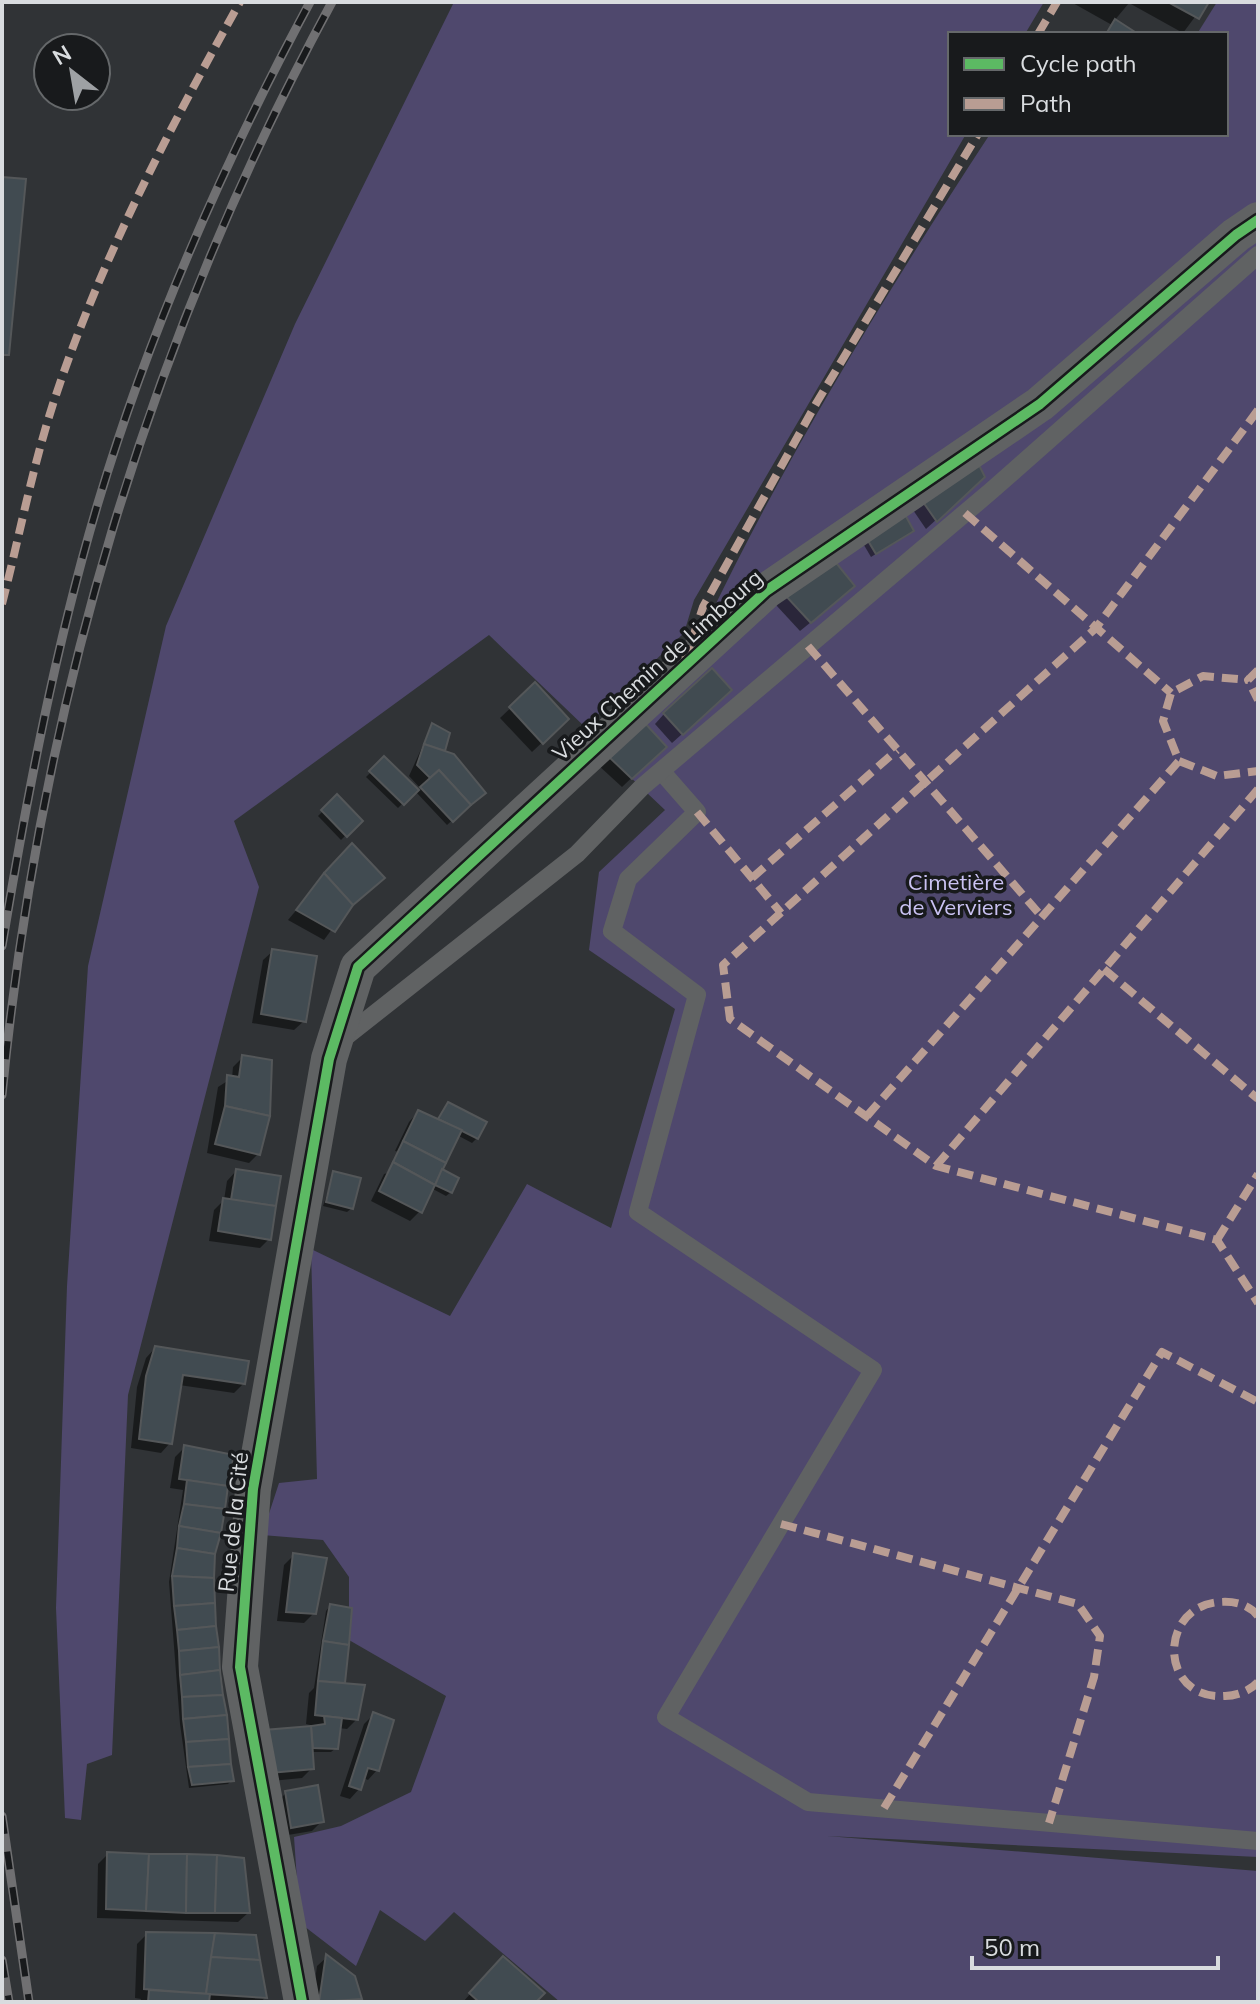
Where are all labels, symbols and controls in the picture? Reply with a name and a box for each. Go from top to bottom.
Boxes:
north arrow [32,32,112,112]
legend [948,32,1228,136]
text: N [47,39,76,71]
text: Cycle path [1020,48,1137,78]
text: Path [1020,88,1072,118]
street label: Vieux Chemin de Limbourg [546,563,768,767]
park label: Cimetière de Verviers [899,868,1013,921]
street label: Rue de la Cité [212,1451,254,1593]
scale bar [972,1920,1218,1970]
text: 50 m [984,1932,1040,1962]

